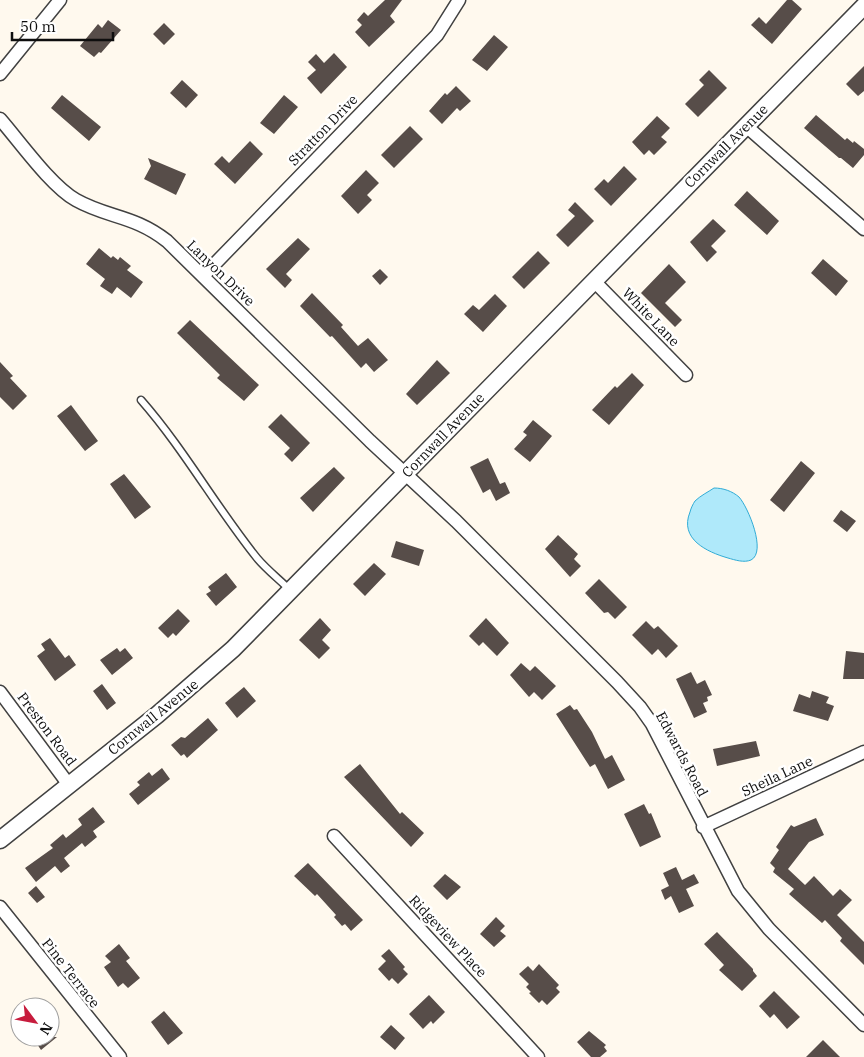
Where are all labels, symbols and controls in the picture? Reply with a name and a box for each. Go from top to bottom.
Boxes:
scale bar [12,10,114,42]
text: 50 m [20,17,56,36]
street label: Stratton Drive [285,91,361,169]
street label: Cornwall Avenue [680,100,772,192]
street label: Lanyon Drive [183,236,259,310]
street label: White Lane [619,284,683,350]
street label: Cornwall Avenue [398,389,488,481]
street label: Cornwall Avenue [104,675,202,759]
street label: Preston Road [13,689,81,770]
street label: Edwards Road [652,708,712,800]
street label: Sheila Lane [739,752,815,800]
street label: Ridgeview Place [405,891,491,981]
street label: Pine Terrace [38,935,104,1011]
north arrow [10,997,60,1047]
text: N [35,1019,57,1038]

